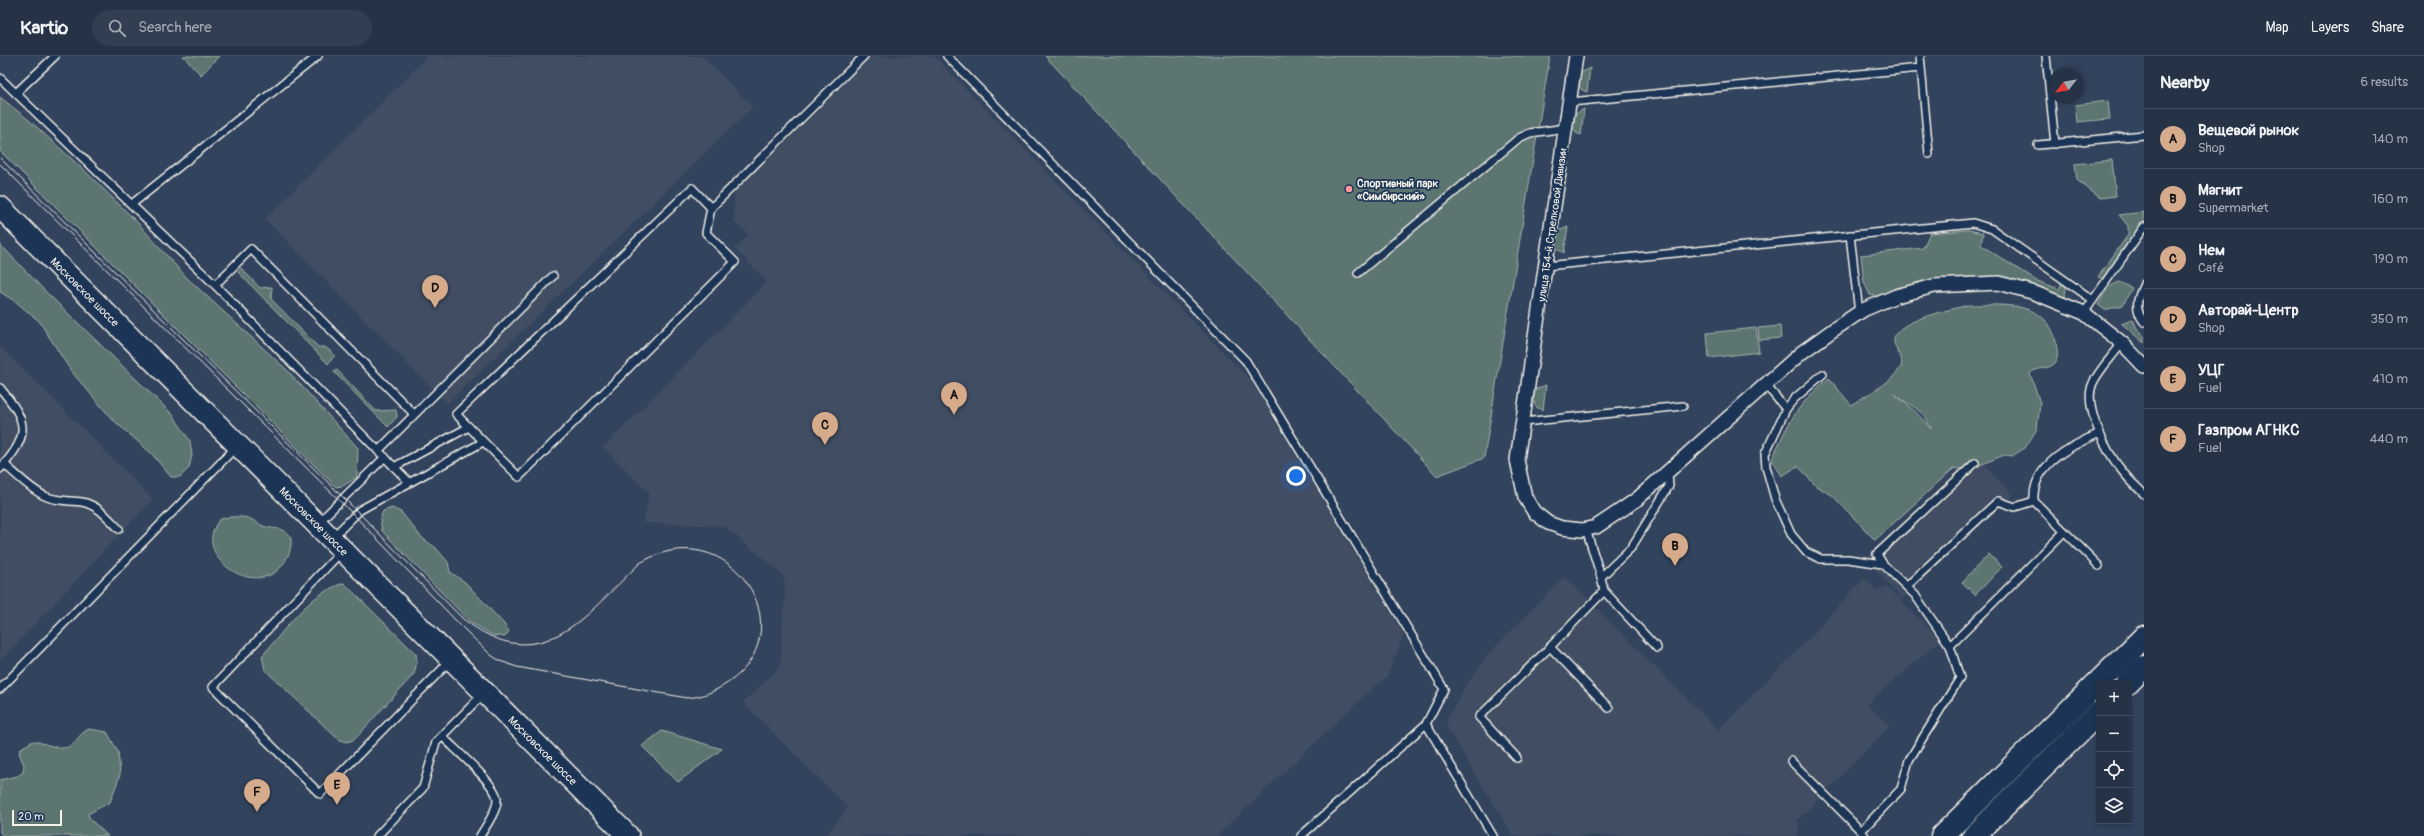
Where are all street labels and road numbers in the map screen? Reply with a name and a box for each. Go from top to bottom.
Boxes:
street label: улица 154-й Стрелковой Дивизии [1535,147,1570,304]
street label: Московское шоссе [47,255,122,330]
street label: Московское шоссе [276,484,351,559]
street label: Московское шоссе [505,714,580,788]

